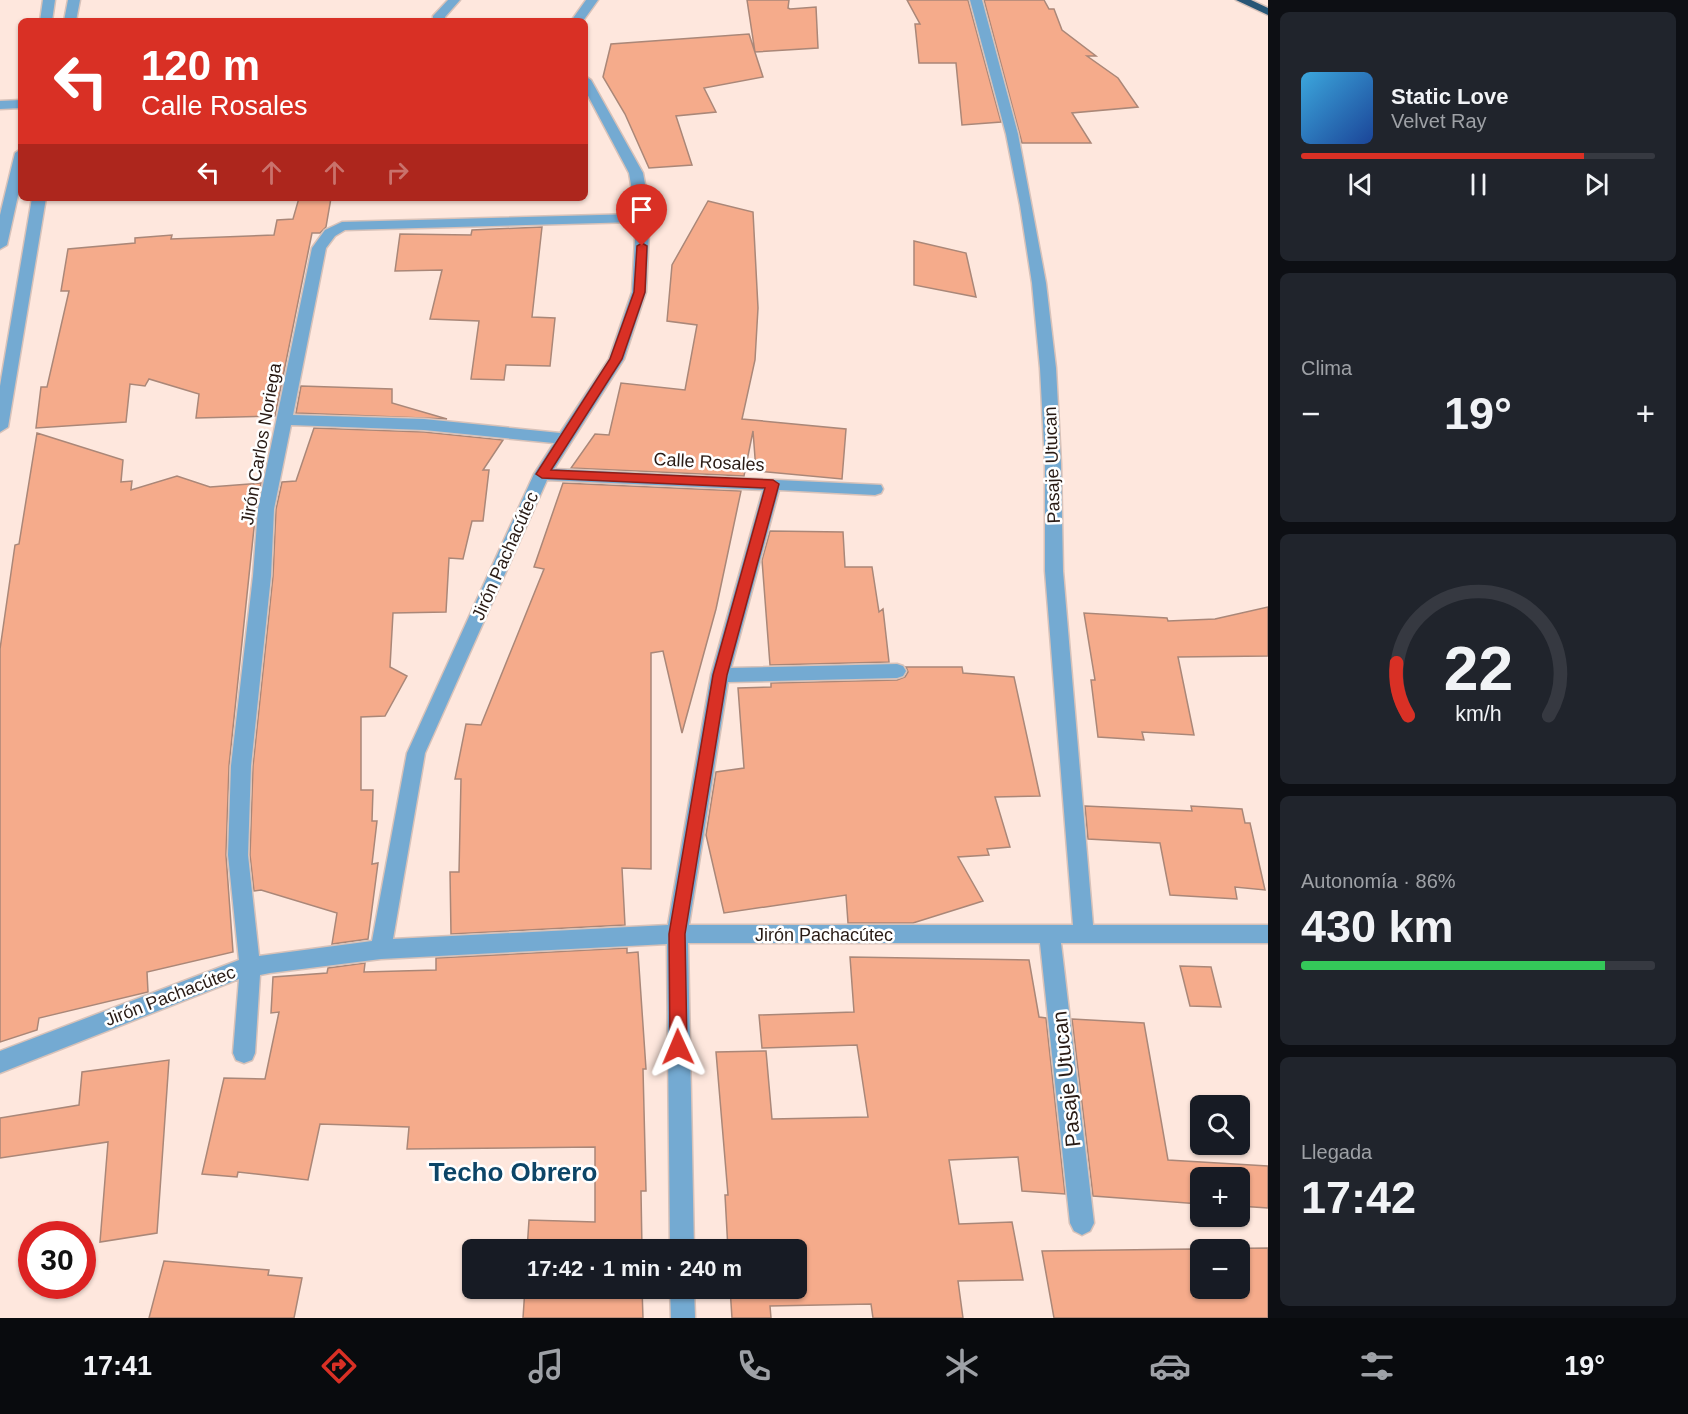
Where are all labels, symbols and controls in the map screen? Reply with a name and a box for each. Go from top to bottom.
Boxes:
icon: left [42,42,120,120]
text: 120 m [141,42,260,89]
text: Static Love [1391,84,1508,109]
text: Calle Rosales [141,91,308,121]
text: Velvet Ray [1391,110,1487,132]
icon: left [192,156,225,189]
icon: ahead [255,156,288,189]
icon: ahead [318,156,351,189]
icon: right [381,156,414,189]
icon: previous [1344,168,1377,201]
icon: pause [1462,168,1495,201]
icon: next [1580,168,1613,201]
pin [616,184,667,246]
icon: arrive [625,193,658,226]
text: Clima [1301,357,1352,379]
street label: Jirón Carlos Noriega [237,361,285,527]
text: 19° [1444,388,1512,439]
text: − [1301,395,1320,432]
text: + [1636,395,1655,432]
street label: Pasaje Utucan [1040,406,1064,524]
street label: Calle Rosales [653,449,765,475]
street label: Jirón Pachacútec [468,489,542,623]
text: 22 [1443,634,1513,703]
text: km/h [1455,702,1501,726]
text: Autonomía · 86% [1301,870,1456,892]
text: 430 km [1301,901,1454,952]
street label: Jirón Pachacútec [755,925,893,945]
street label: Jirón Pachacútec [102,962,238,1030]
street label: Pasaje Utucan [1047,1010,1085,1148]
position arrow [646,1015,710,1079]
map controls [1190,1095,1250,1299]
button: search [1190,1095,1250,1155]
text: Llegada [1301,1141,1372,1163]
district label: Techo Obrero [429,1157,597,1187]
button: + [1190,1167,1250,1227]
text: 17:42 [1301,1172,1416,1223]
speed limit sign: 30 [18,1221,96,1299]
button: − [1190,1239,1250,1299]
text: 17:42 · 1 min · 240 m [527,1256,742,1281]
icon: directions [318,1345,360,1387]
icon: music [525,1345,567,1387]
icon: phone [733,1345,775,1387]
icon: climate [941,1345,983,1387]
icon: car [1149,1345,1191,1387]
icon: filters [1356,1345,1398,1387]
text: 17:41 [83,1351,152,1381]
text: 19° [1564,1351,1605,1381]

